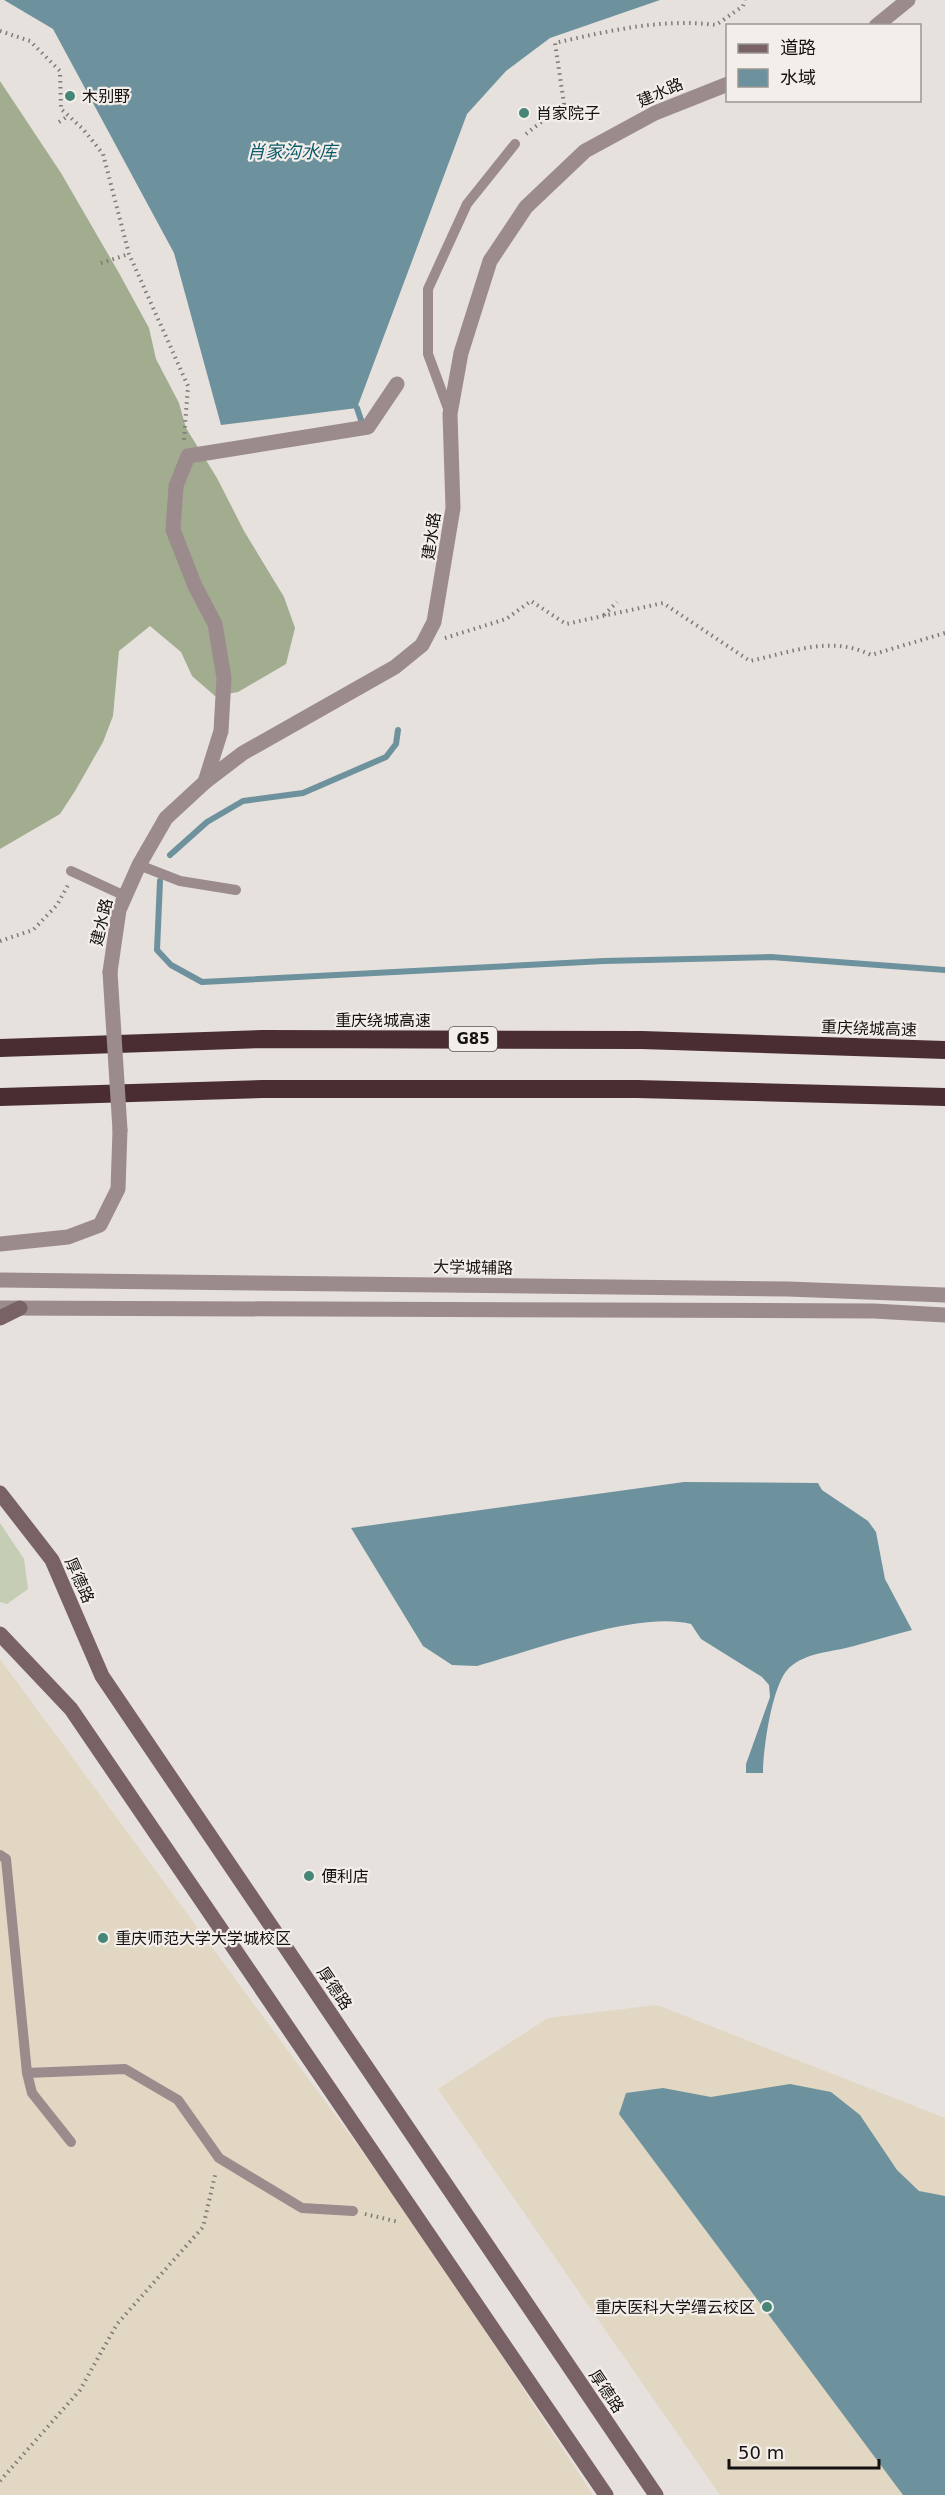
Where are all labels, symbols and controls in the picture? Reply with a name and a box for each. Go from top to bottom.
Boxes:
legend [726,24,921,102]
text: 道路 [780,37,816,58]
text: 水域 [780,67,816,88]
street label: 建水路 [634,74,686,111]
place label: 木别野 [82,87,130,106]
marker: 木别野 [63,89,77,103]
place label: 肖家院子 [536,104,600,123]
marker: 肖家院子 [517,106,531,120]
water label: 肖家沟水库 [247,141,340,162]
street label: 建水路 [419,511,444,561]
street label: 建水路 [87,897,116,948]
street label: 重庆绕城高速 [335,1011,431,1030]
street label: 重庆绕城高速 [821,1017,917,1040]
road number: G85 [449,1027,497,1051]
street label: 大学城辅路 [433,1257,513,1278]
street label: 厚德路 [61,1554,98,1606]
place label: 便利店 [321,1867,369,1886]
marker: 便利店 [302,1869,316,1883]
place label: 重庆师范大学大学城校区 [115,1929,291,1948]
marker: 重庆师范大学大学城校区 [96,1931,110,1945]
street label: 厚德路 [313,1963,356,2013]
place label: 重庆医科大学缙云校区 [595,2298,755,2317]
marker: 重庆医科大学缙云校区 [760,2300,774,2314]
street label: 厚德路 [585,2366,628,2416]
scale bar [729,2432,879,2470]
text: 50 m [738,2442,784,2463]

